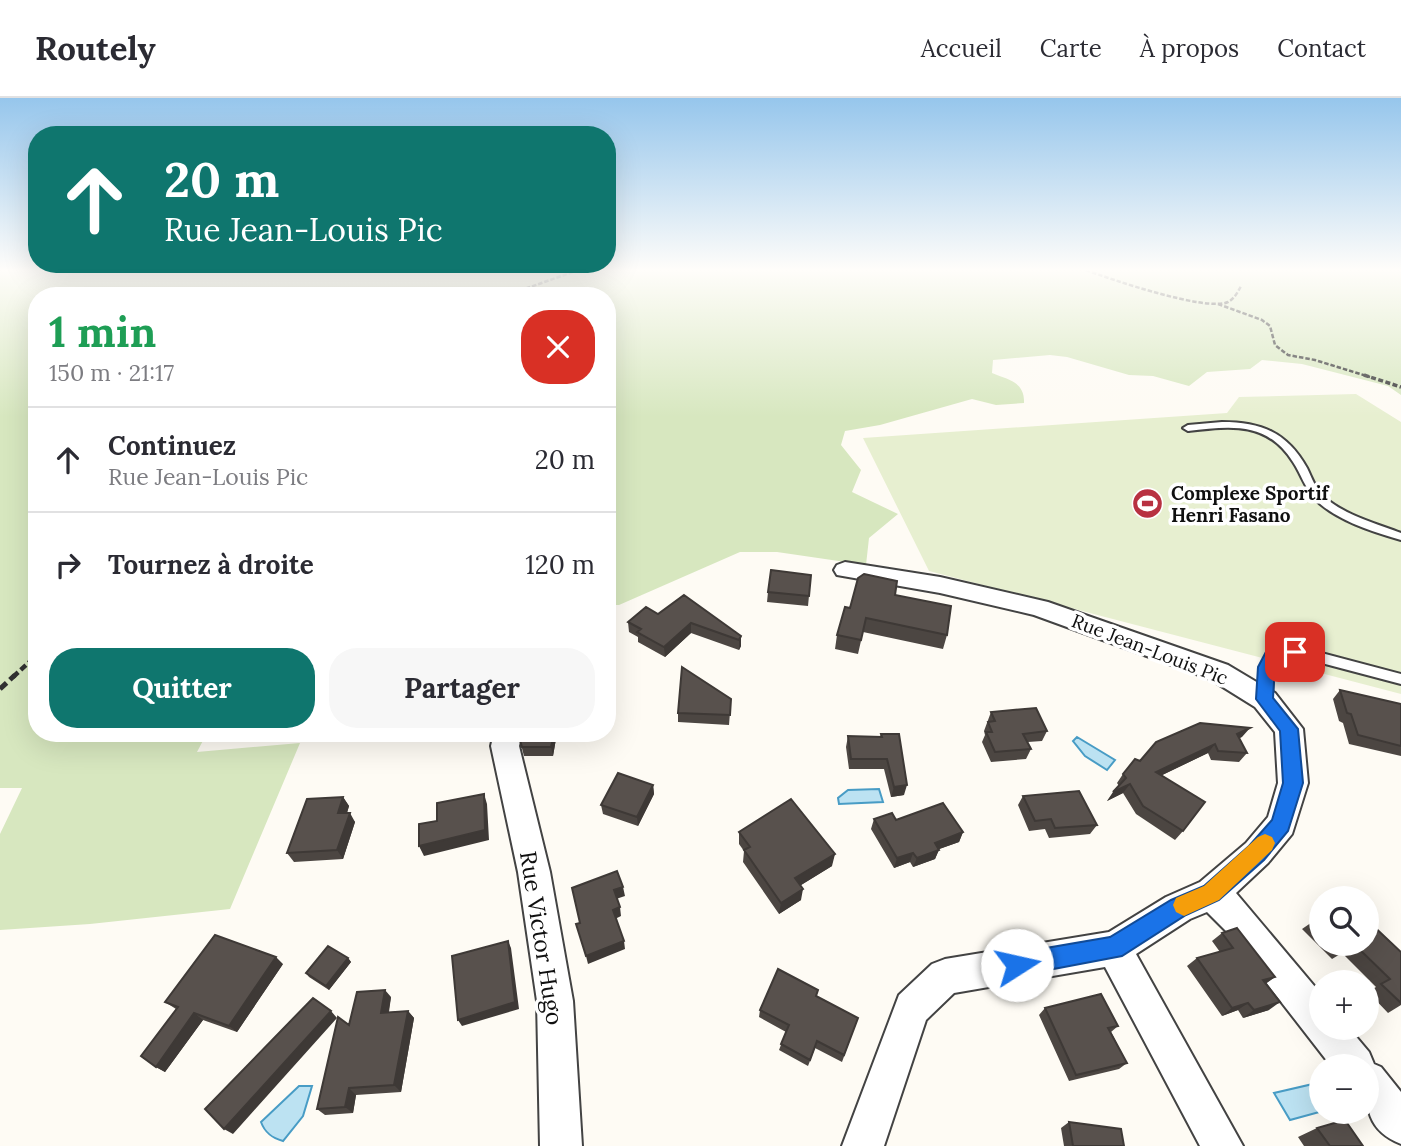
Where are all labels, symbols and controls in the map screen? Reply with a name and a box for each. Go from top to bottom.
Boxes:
text: Routely [35,27,156,69]
text: Accueil [921,33,1002,64]
text: Carte [1040,33,1102,64]
text: À propos [1140,33,1239,64]
text: Contact [1277,33,1366,64]
text: 20 m [164,148,279,210]
icon: ahead [49,154,140,245]
text: Rue Jean-Louis Pic [164,209,443,250]
text: 1 min [49,305,156,359]
button: close [521,310,595,384]
text: 150 m · 21:17 [49,358,174,387]
text: Continuez [108,429,236,462]
icon: ahead [49,441,87,479]
text: 20 m [535,443,595,476]
text: Rue Jean-Louis Pic [108,462,308,491]
place label: Complexe Sportif Henri Fasano [1171,481,1331,527]
sports icon: Complexe Sportif Henri Fasano [1131,487,1165,521]
icon: right [49,546,87,584]
text: Tournez à droite [108,548,314,581]
text: 120 m [525,548,595,581]
street label: Rue Jean-Louis Pic [1068,608,1232,690]
pin [1265,622,1325,682]
icon: arrive [1276,633,1314,671]
button: Quitter [49,648,315,728]
button: Partager [329,648,595,728]
street label: Rue Victor Hugo [514,849,570,1027]
map controls [1309,886,1379,1124]
button: search [1309,886,1379,956]
position arrow [980,928,1054,1002]
button: + [1309,970,1379,1040]
button: − [1309,1054,1379,1124]

